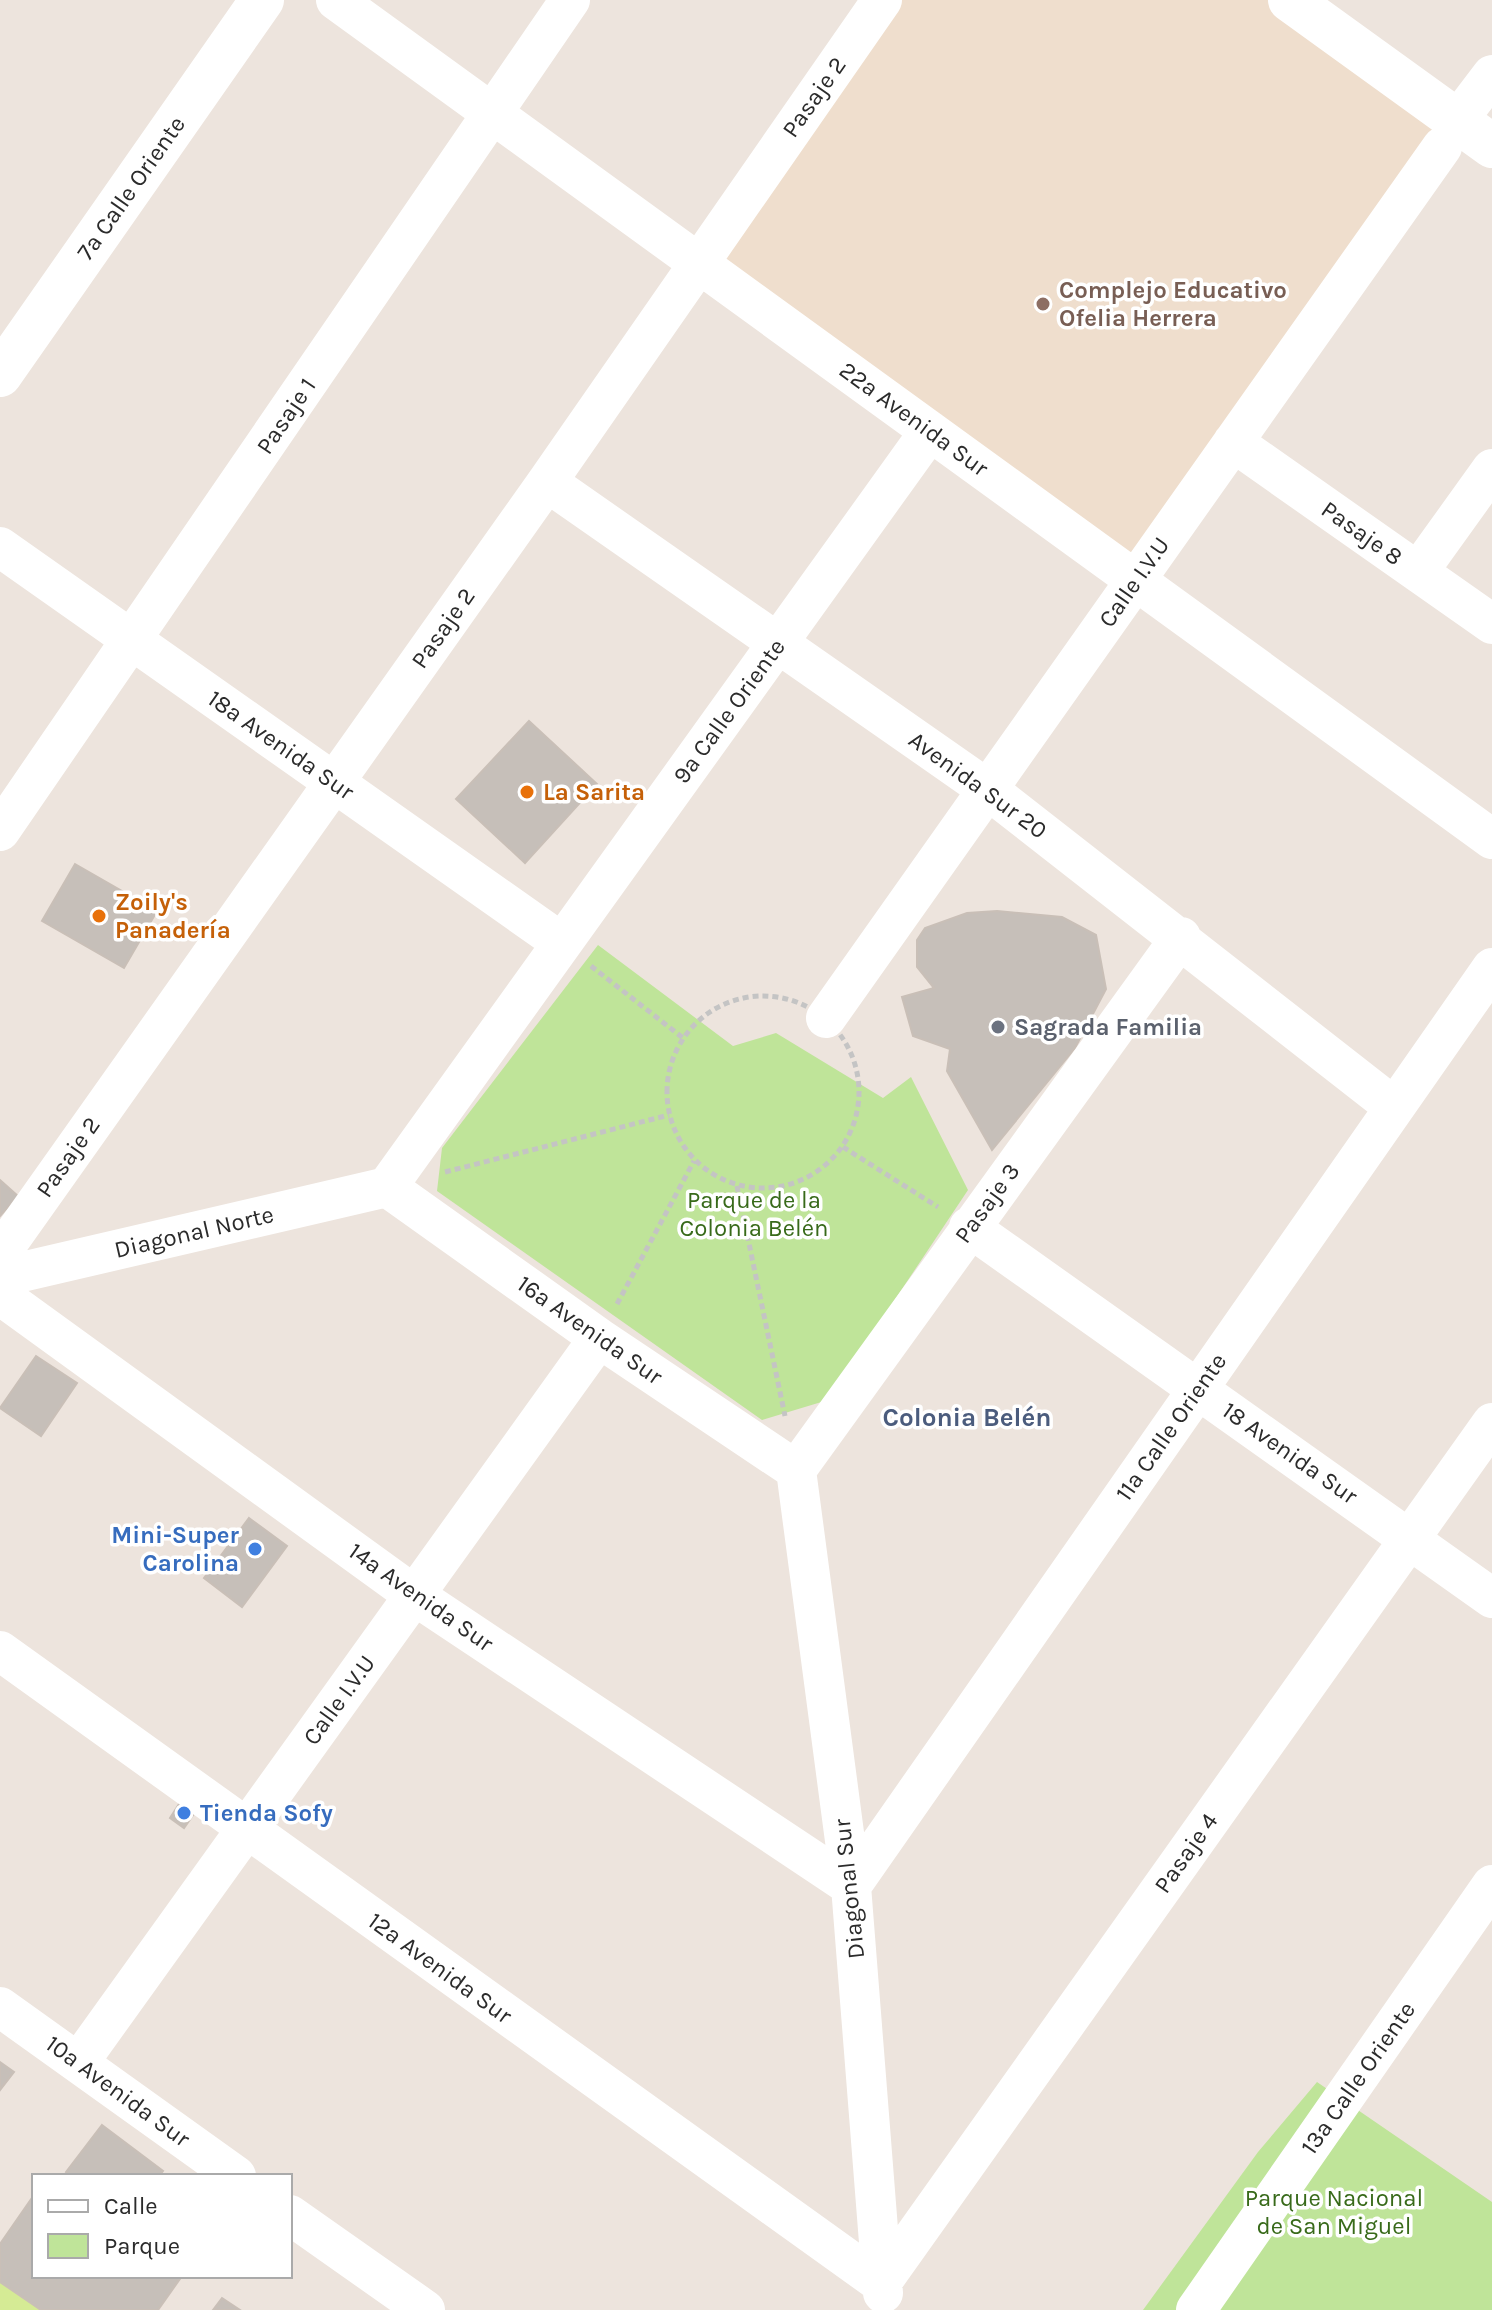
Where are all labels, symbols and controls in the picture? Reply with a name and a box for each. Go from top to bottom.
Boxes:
street label: Pasaje 2 [776,51,852,143]
street label: 7a Calle Oriente [71,111,191,265]
place label: Complejo Educativo Ofelia Herrera [1059,276,1287,332]
marker: Complejo Educativo Ofelia Herrera [1034,295,1052,313]
street label: 22a Avenida Sur [834,356,994,482]
street label: Pasaje 1 [250,373,322,459]
street label: Pasaje 8 [1316,495,1408,571]
street label: Calle I.V.U [1093,531,1175,633]
street label: Pasaje 2 [405,582,481,674]
street label: 9a Calle Oriente [667,633,791,789]
street label: 18a Avenida Sur [203,684,360,806]
street label: Avenida Sur 20 [903,725,1053,845]
place label: La Sarita [543,778,645,806]
marker: La Sarita [518,783,536,801]
place label: Zoily's Panadería [115,888,231,944]
marker: Zoily's Panadería [90,907,108,925]
place label: Sagrada Familia [1014,1013,1202,1041]
marker: Sagrada Familia [989,1018,1007,1036]
street label: Pasaje 2 [30,1111,106,1203]
street label: Pasaje 3 [949,1158,1025,1248]
park label: Parque de la Colonia Belén [680,1186,828,1242]
street label: Diagonal Norte [112,1200,276,1264]
street label: 16a Avenida Sur [512,1270,668,1391]
street label: 11a Calle Oriente [1110,1348,1232,1506]
street label: 18 Avenida Sur [1217,1396,1363,1510]
district label: Colonia Belén [883,1402,1051,1433]
place label: Mini-Super Carolina [111,1521,240,1577]
street label: 14a Avenida Sur [343,1537,499,1658]
marker: Mini-Super Carolina [246,1540,264,1558]
street label: Calle I.V.U [297,1650,381,1750]
place label: Tienda Sofy [200,1799,333,1827]
marker: Tienda Sofy [175,1804,193,1822]
street label: Pasaje 4 [1148,1808,1224,1898]
street label: Diagonal Sur [828,1817,870,1960]
street label: 12a Avenida Sur [363,1906,518,2030]
street label: 13a Calle Oriente [1295,1996,1421,2160]
street label: 10a Avenida Sur [41,2029,196,2153]
legend [32,2174,292,2278]
park label: Parque Nacional de San Miguel [1245,2184,1423,2240]
text: Calle [104,2192,158,2220]
text: Parque [104,2232,180,2260]

